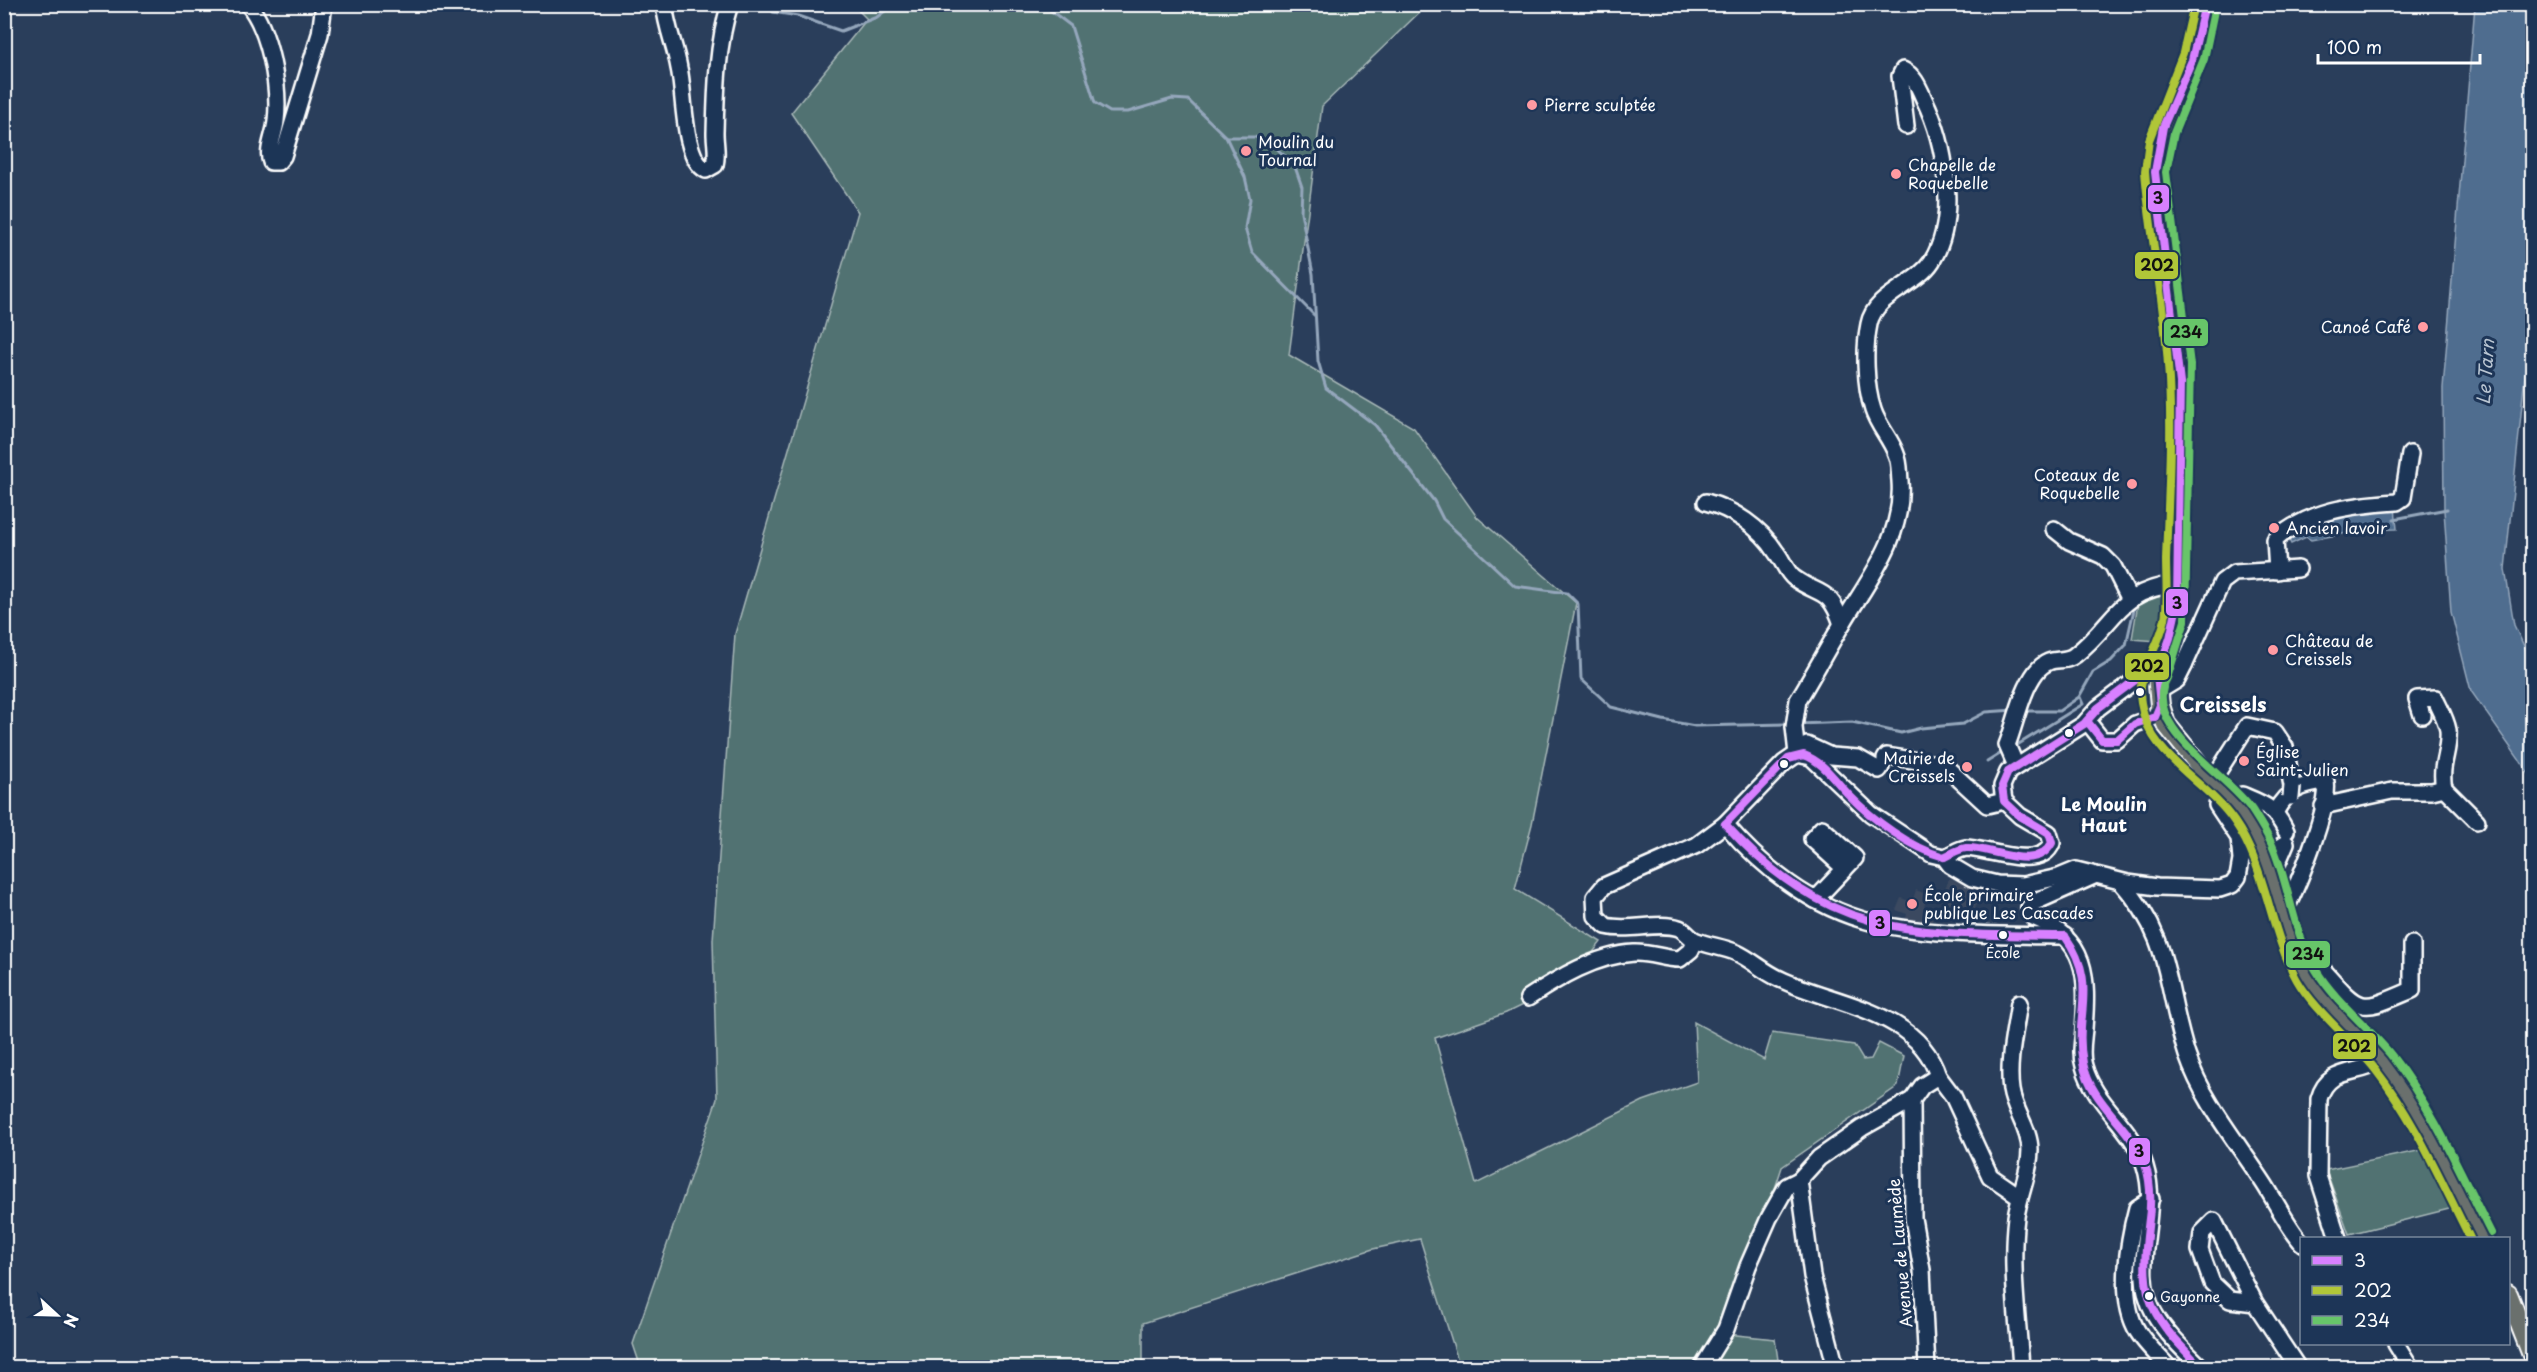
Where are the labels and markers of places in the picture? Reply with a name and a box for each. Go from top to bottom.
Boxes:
place label: Pierre sculptée [1544,92,1656,116]
marker: Pierre sculptée [1525,98,1539,112]
place label: Moulin du Tournal [1258,129,1334,171]
marker: Moulin du Tournal [1239,144,1253,158]
place label: Chapelle de Roquebelle [1908,152,1996,194]
marker: Chapelle de Roquebelle [1889,167,1903,181]
place label: Canoé Café [2321,314,2411,338]
marker: Canoé Café [2416,320,2430,334]
place label: Coteaux de Roquebelle [2034,462,2120,504]
marker: Coteaux de Roquebelle [2125,477,2139,491]
place label: Ancien lavoir [2286,515,2388,539]
marker: Ancien lavoir [2267,521,2281,535]
place label: Château de Creissels [2285,628,2374,670]
marker: Château de Creissels [2266,643,2280,657]
unlabelled marker [2134,686,2146,698]
unlabelled marker [2063,727,2075,739]
place label: Église Saint-Julien [2256,739,2349,781]
place label: Mairie de Creissels [1883,745,1955,787]
marker: Église Saint-Julien [2237,754,2251,768]
unlabelled marker [1778,758,1790,770]
marker: Mairie de Creissels [1960,760,1974,774]
place label: École primaire publique Les Cascades [1924,882,2093,924]
marker: École primaire publique Les Cascades [1905,897,1919,911]
marker: École [1997,929,2009,941]
place label: École [1986,942,2021,963]
place label: Gayonne [2160,1286,2221,1307]
marker: Gayonne [2143,1290,2155,1302]

